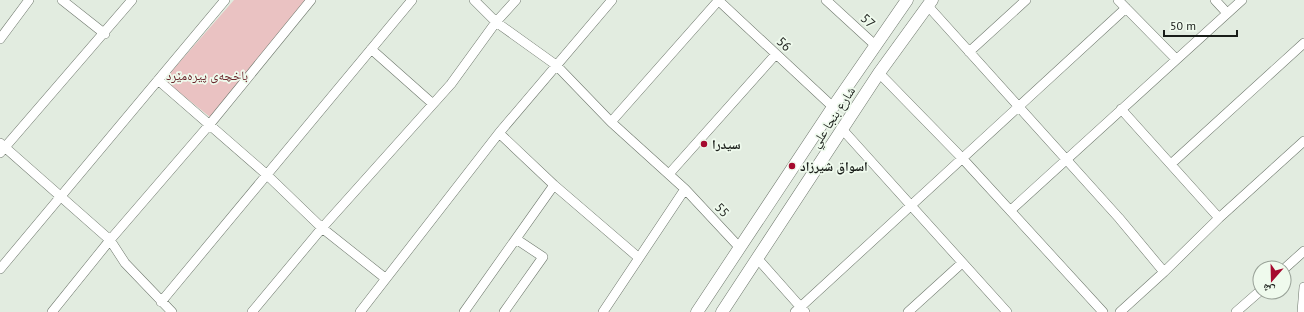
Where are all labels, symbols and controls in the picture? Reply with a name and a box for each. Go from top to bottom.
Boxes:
street label: 57 [857,10,879,32]
scale bar [1164,12,1237,38]
text: 50 m [1170,18,1196,33]
street label: 56 [773,33,795,55]
park label: باخچەی پیرەمێرد [166,67,248,84]
street label: شارع بنجا علي [807,83,861,152]
place label: سيدرا [712,136,741,153]
marker: سيدرا [699,139,709,149]
place label: اسواق شيرزاد [800,158,868,175]
marker: اسواق شيرزاد [787,161,797,171]
street label: 55 [711,199,733,221]
north arrow [1252,260,1292,300]
text: ش [1260,280,1277,298]

